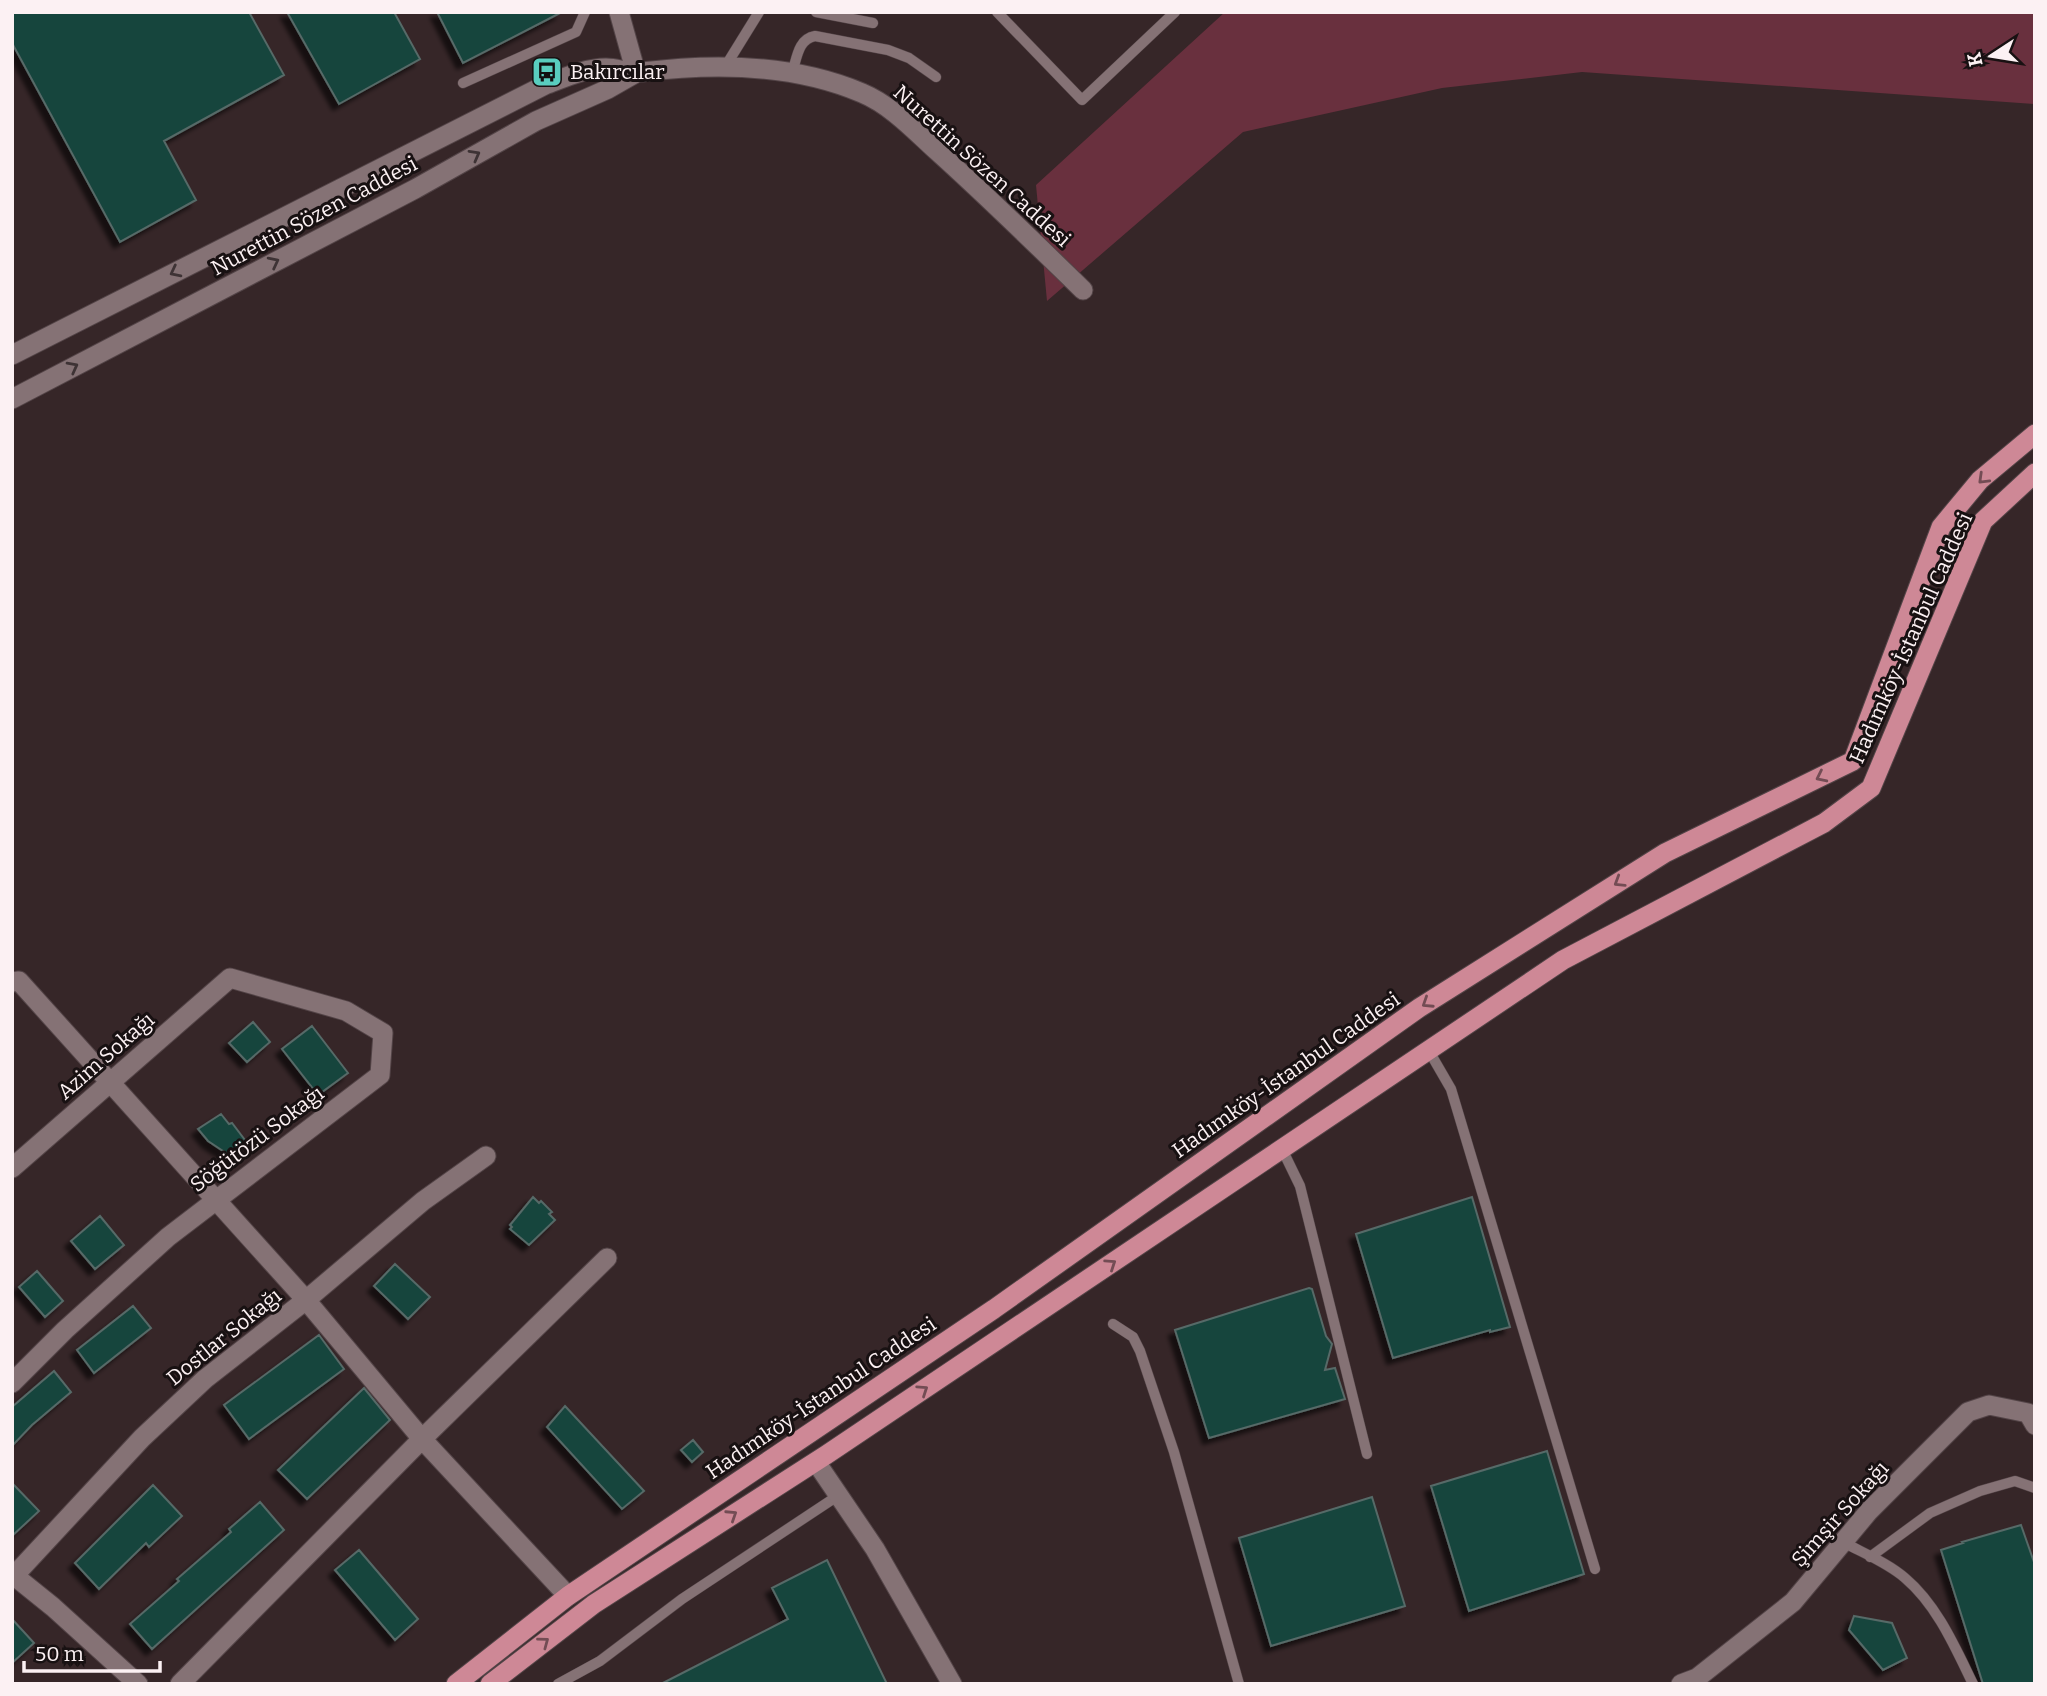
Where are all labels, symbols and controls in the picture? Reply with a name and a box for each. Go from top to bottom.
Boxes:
north arrow [1956,21,2026,91]
text: K [1962,50,1988,69]
bus stop icon: Bakırcılar [530,55,564,89]
place label: Bakırcılar [570,59,664,85]
street label: Nurettin Sözen Caddesi [888,80,1076,252]
one-way arrow [468,150,481,163]
street label: Nurettin Sözen Caddesi [207,151,421,281]
one-way arrow [267,257,280,271]
one-way arrow [169,264,182,278]
one-way arrow [66,362,78,376]
one-way arrow [1978,470,1991,483]
street label: Hadımköy-İstanbul Caddesi [1844,509,1978,767]
one-way arrow [1816,769,1828,783]
one-way arrow [1614,873,1627,886]
street label: Hadımköy-İstanbul Caddesi [1167,986,1405,1164]
one-way arrow [1422,995,1435,1008]
street label: Azim Sokağı [52,1007,160,1105]
street label: Söğütözü Sokağı [185,1080,329,1198]
one-way arrow [1104,1259,1117,1272]
street label: Dostlar Sokağı [161,1283,287,1391]
street label: Hadımköy-İstanbul Caddesi [701,1311,941,1485]
one-way arrow [915,1386,928,1399]
street label: Şimşir Sokağı [1786,1456,1894,1572]
one-way arrow [725,1511,738,1524]
scale bar [24,1630,161,1674]
one-way arrow [536,1638,549,1651]
text: 50 m [35,1641,84,1667]

